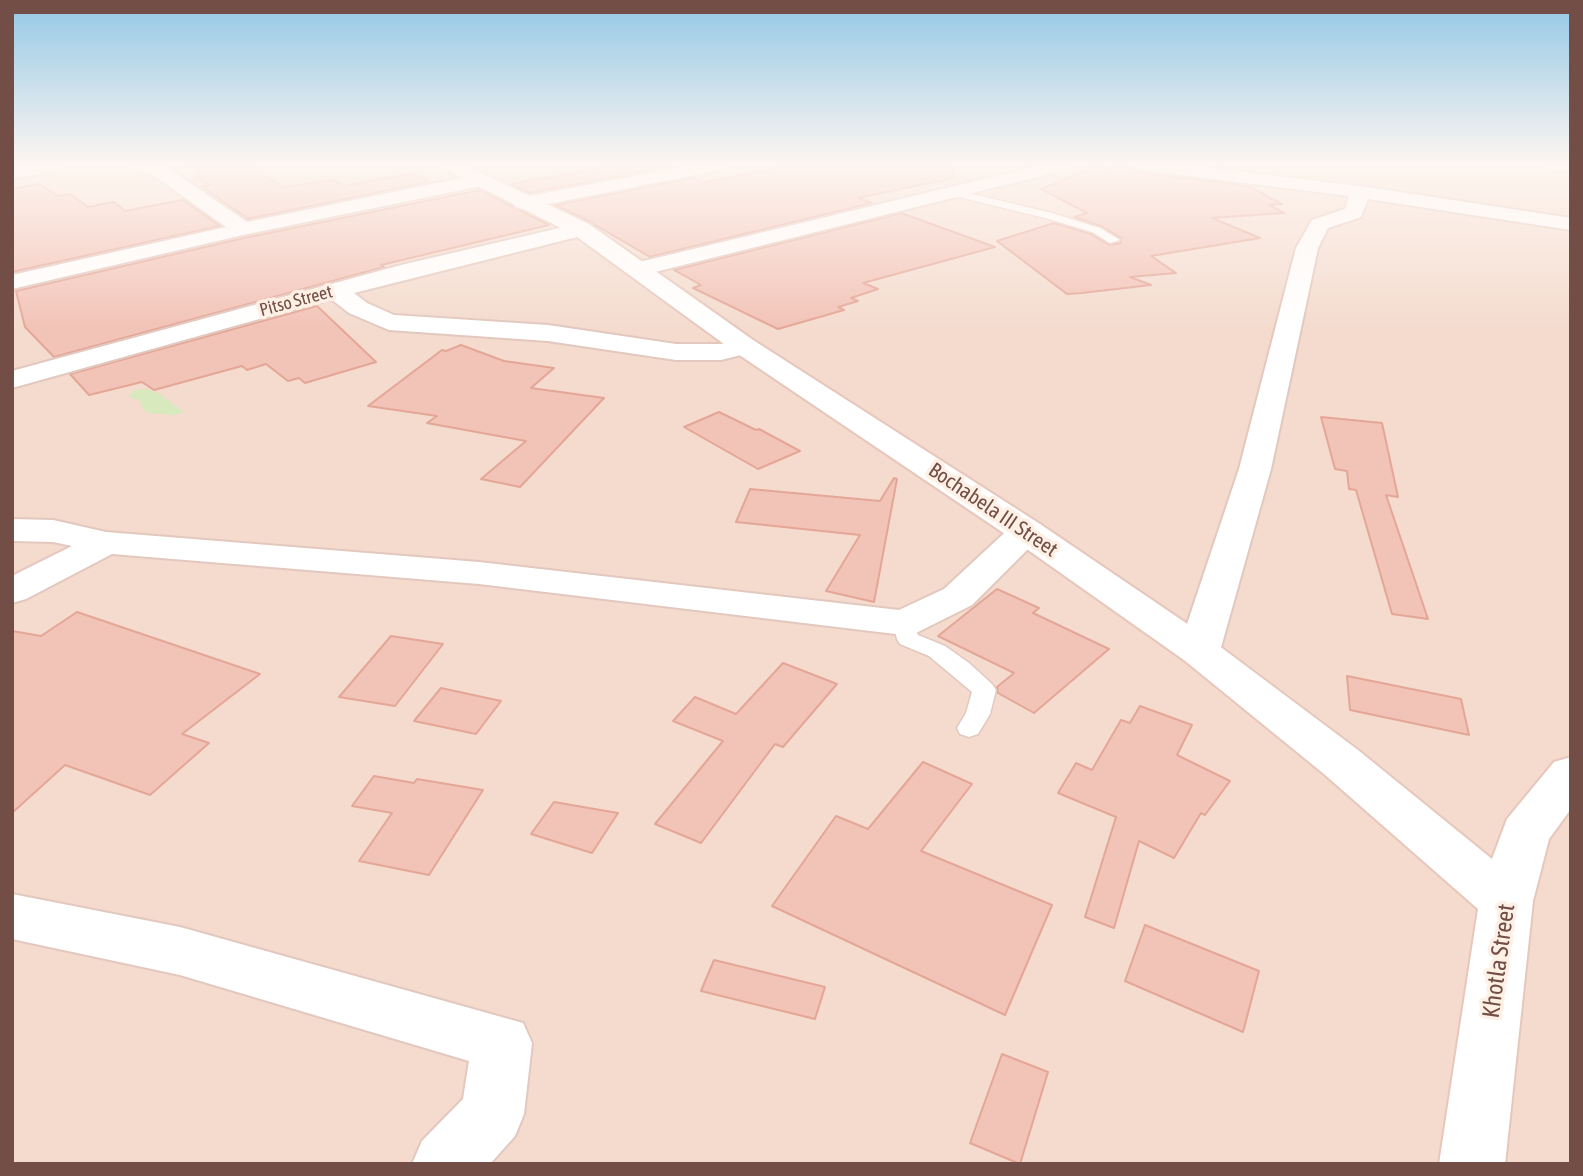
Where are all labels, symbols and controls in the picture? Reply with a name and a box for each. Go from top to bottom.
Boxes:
street label: Pitso Street [257,281,335,321]
street label: Bochabela III Street [924,458,1062,562]
street label: Khotla Street [1477,902,1521,1020]

